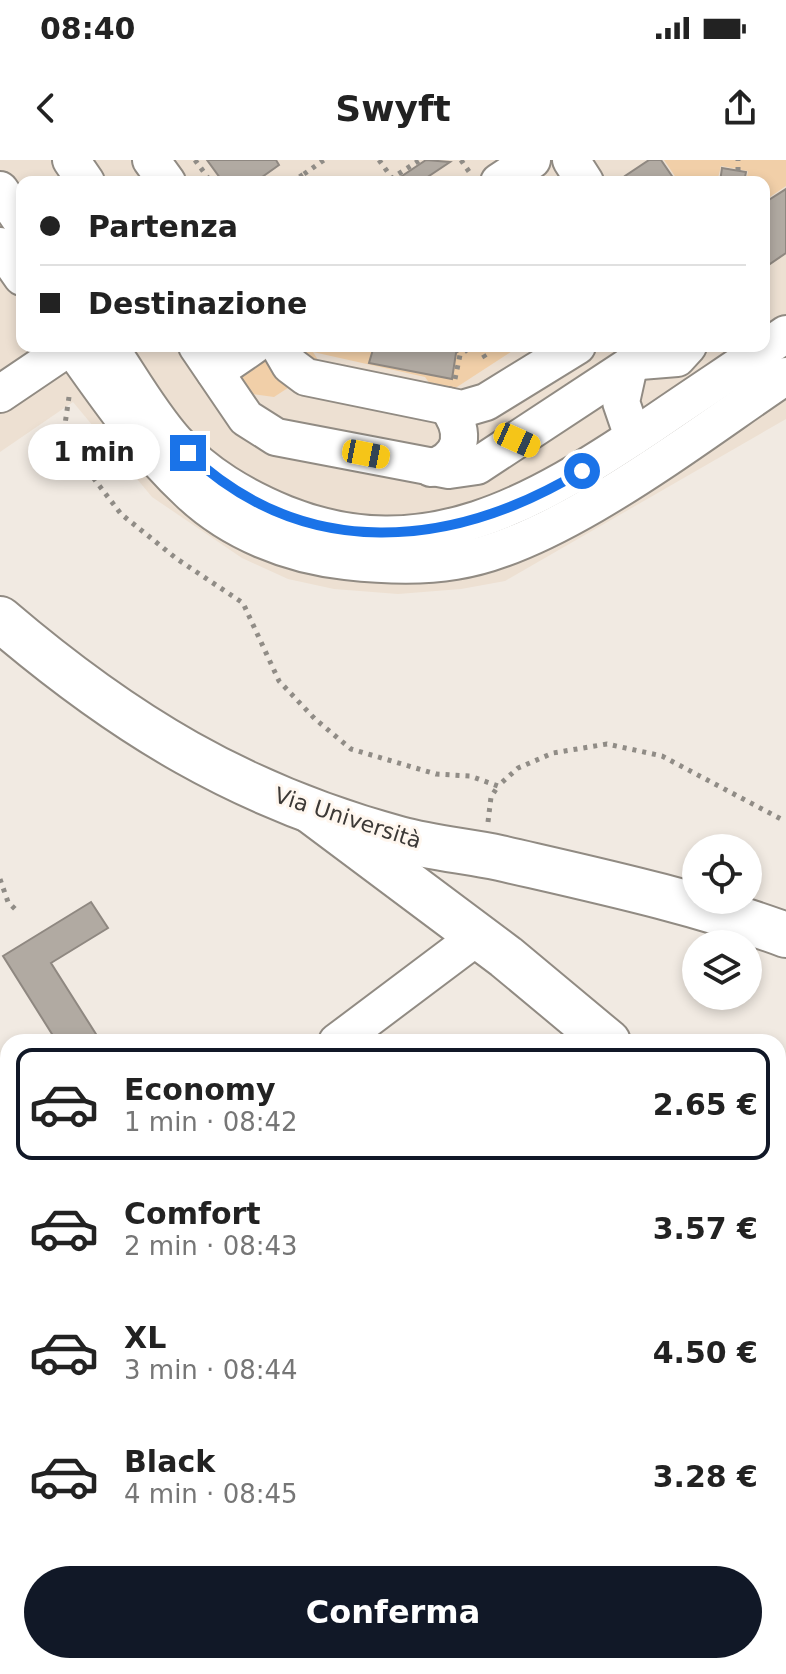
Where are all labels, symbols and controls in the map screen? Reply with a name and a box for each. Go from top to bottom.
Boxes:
text: 08:40 [40,11,136,46]
icon: back [24,86,68,130]
icon: share [718,86,762,130]
text: Swyft [335,88,451,129]
text: Partenza [88,209,238,244]
text: Destinazione [88,286,307,321]
car [490,419,544,461]
callout: 1 min [28,425,160,481]
route end [170,435,206,471]
text: 1 min [53,437,135,467]
car [340,438,392,470]
route start [564,453,600,489]
street label: Via Università [272,783,424,853]
map controls [682,834,762,1010]
button: locate [682,834,762,914]
button: layers [682,930,762,1010]
icon: car [28,1068,100,1140]
text: Economy [124,1072,276,1107]
text: 2.65 € [653,1087,758,1122]
text: 1 min · 08:42 [124,1107,298,1137]
icon: car [28,1192,100,1264]
text: Comfort [124,1196,261,1231]
text: 3.57 € [653,1211,758,1246]
text: 2 min · 08:43 [124,1231,298,1261]
icon: car [28,1316,100,1388]
text: XL [124,1320,166,1355]
text: 4.50 € [653,1335,758,1370]
text: 3 min · 08:44 [124,1355,298,1385]
icon: car [28,1440,100,1512]
text: Black [124,1444,215,1479]
text: 3.28 € [653,1459,758,1494]
text: 4 min · 08:45 [124,1479,298,1509]
button: Conferma [24,1566,762,1658]

